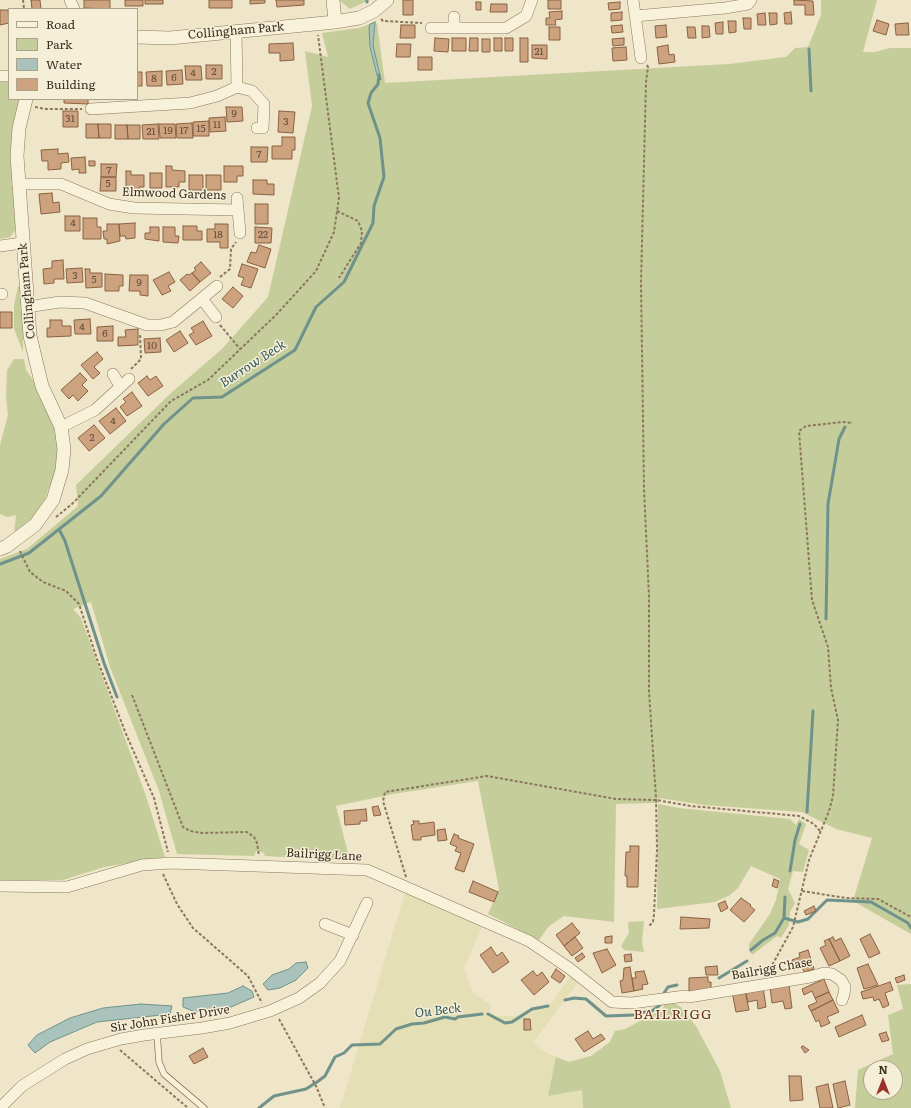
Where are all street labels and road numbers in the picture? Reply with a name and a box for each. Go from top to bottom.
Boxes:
street label: Collingham Park [187,20,285,42]
street label: Elmwood Gardens [122,185,226,203]
street label: Collingham Park [16,242,38,340]
street label: Bailrigg Lane [286,846,362,864]
street label: Bailrigg Chase [730,955,814,983]
street label: Sir John Fisher Drive [109,1002,231,1036]

